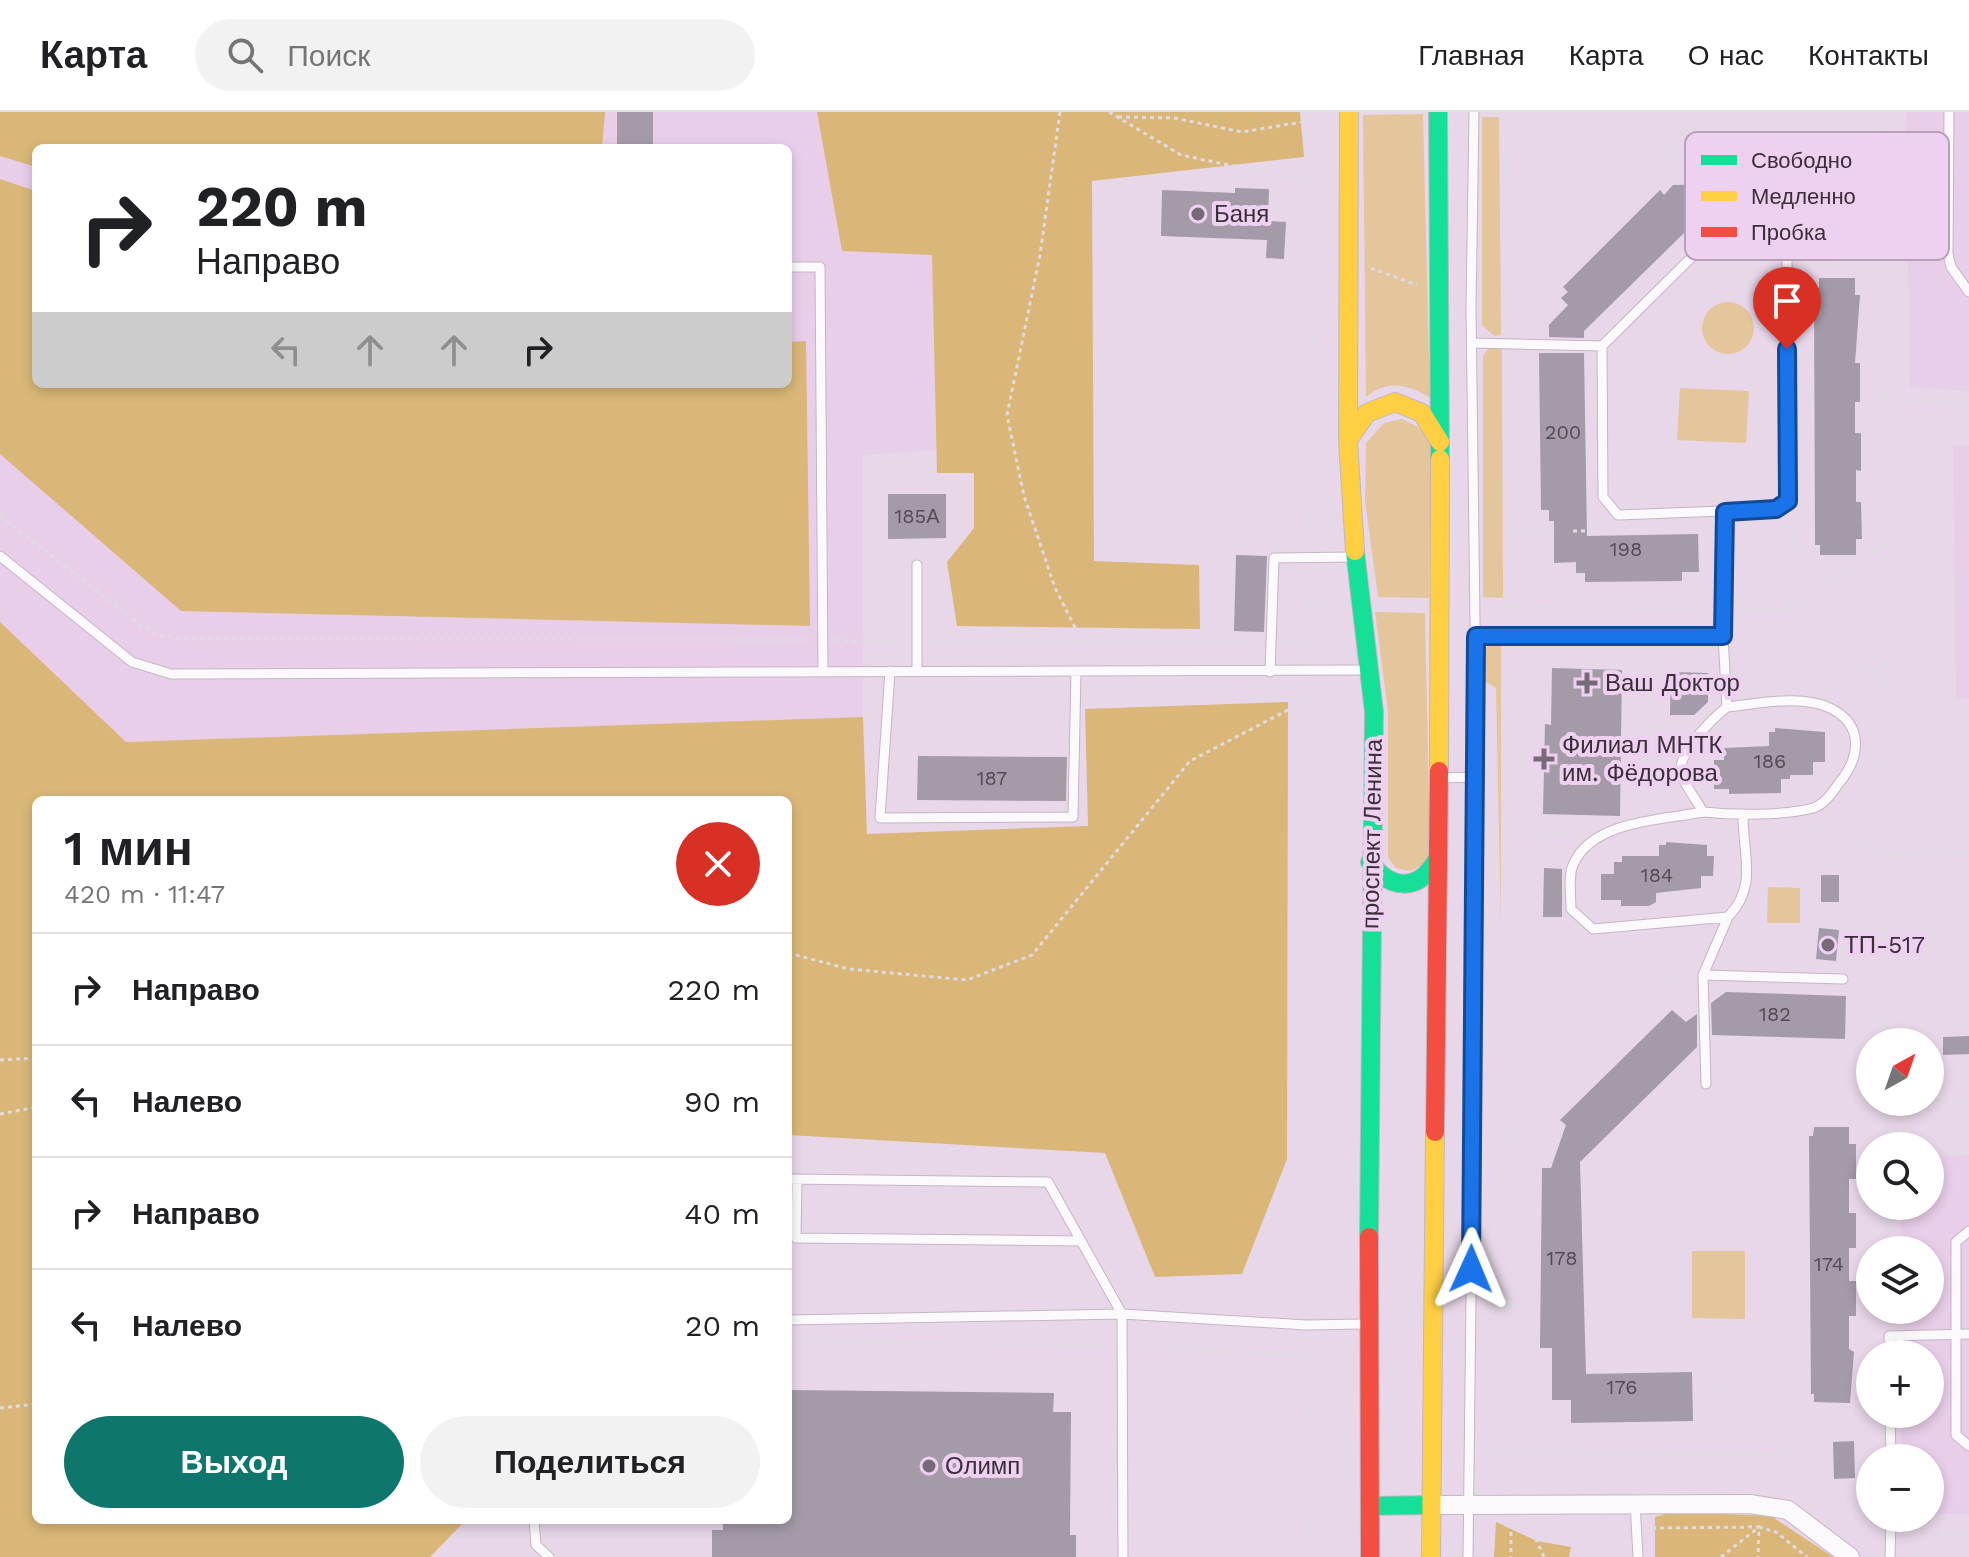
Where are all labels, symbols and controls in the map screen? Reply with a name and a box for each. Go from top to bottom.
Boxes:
search box [195,19,755,91]
text: Карта [40,33,147,77]
icon: search [223,33,267,77]
text: Поиск [287,38,370,73]
text: Главная [1418,39,1525,72]
text: Карта [1569,39,1644,72]
text: О нас [1688,39,1764,72]
text: Контакты [1808,39,1929,72]
legend [1685,132,1949,260]
text: Свободно [1751,148,1852,173]
text: 220 m [196,174,368,240]
icon: right [64,176,168,280]
text: Медленно [1751,184,1856,209]
place label: Баня [1214,200,1269,228]
marker: Баня [1189,205,1207,223]
text: Пробка [1751,220,1827,245]
text: Направо [196,241,340,283]
pin [1753,267,1821,349]
icon: arrive [1765,279,1809,323]
icon: left [264,328,308,372]
icon: ahead [348,328,392,372]
icon: ahead [432,328,476,372]
icon: right [516,328,560,372]
house number: 200 [1545,420,1581,444]
house number: 185А [894,504,940,528]
house number: 198 [1610,537,1642,561]
place label: Ваш Доктор [1605,669,1740,697]
marker: Ваш Доктор [1576,672,1598,694]
place label: Филиал МНТК им. Фёдорова [1562,731,1723,787]
street label: проспект Ленина [1356,738,1388,929]
marker: Филиал МНТК им. Фёдорова [1533,748,1555,770]
house number: 186 [1754,749,1786,773]
house number: 187 [977,766,1007,790]
text: 1 мин [64,820,193,877]
button: close [676,822,760,906]
house number: 184 [1641,863,1673,887]
text: 420 m · 11:47 [64,879,225,909]
place label: ТП-517 [1844,931,1925,959]
marker: ТП-517 [1819,936,1837,954]
icon: right [64,967,108,1011]
text: Направо [132,972,260,1007]
text: 220 m [668,972,760,1007]
house number: 182 [1759,1002,1791,1026]
north arrow [1856,1028,1944,1116]
map controls [1856,1028,1944,1532]
icon: left [64,1079,108,1123]
text: Налево [132,1084,242,1119]
text: 90 m [684,1084,760,1119]
button: search [1856,1132,1944,1220]
icon: right [64,1191,108,1235]
text: Направо [132,1196,260,1231]
text: 40 m [684,1196,760,1231]
position arrow [1429,1227,1513,1311]
button: layers [1856,1236,1944,1324]
house number: 178 [1547,1246,1577,1270]
house number: 174 [1814,1252,1844,1276]
icon: left [64,1303,108,1347]
text: Налево [132,1308,242,1343]
text: 20 m [685,1308,760,1343]
button: + [1856,1340,1944,1428]
house number: 176 [1607,1375,1637,1399]
button: Выход [64,1416,404,1508]
button: Поделиться [420,1416,760,1508]
button: − [1856,1444,1944,1532]
place label: Олимп [945,1452,1020,1480]
marker: Олимп [920,1457,938,1475]

